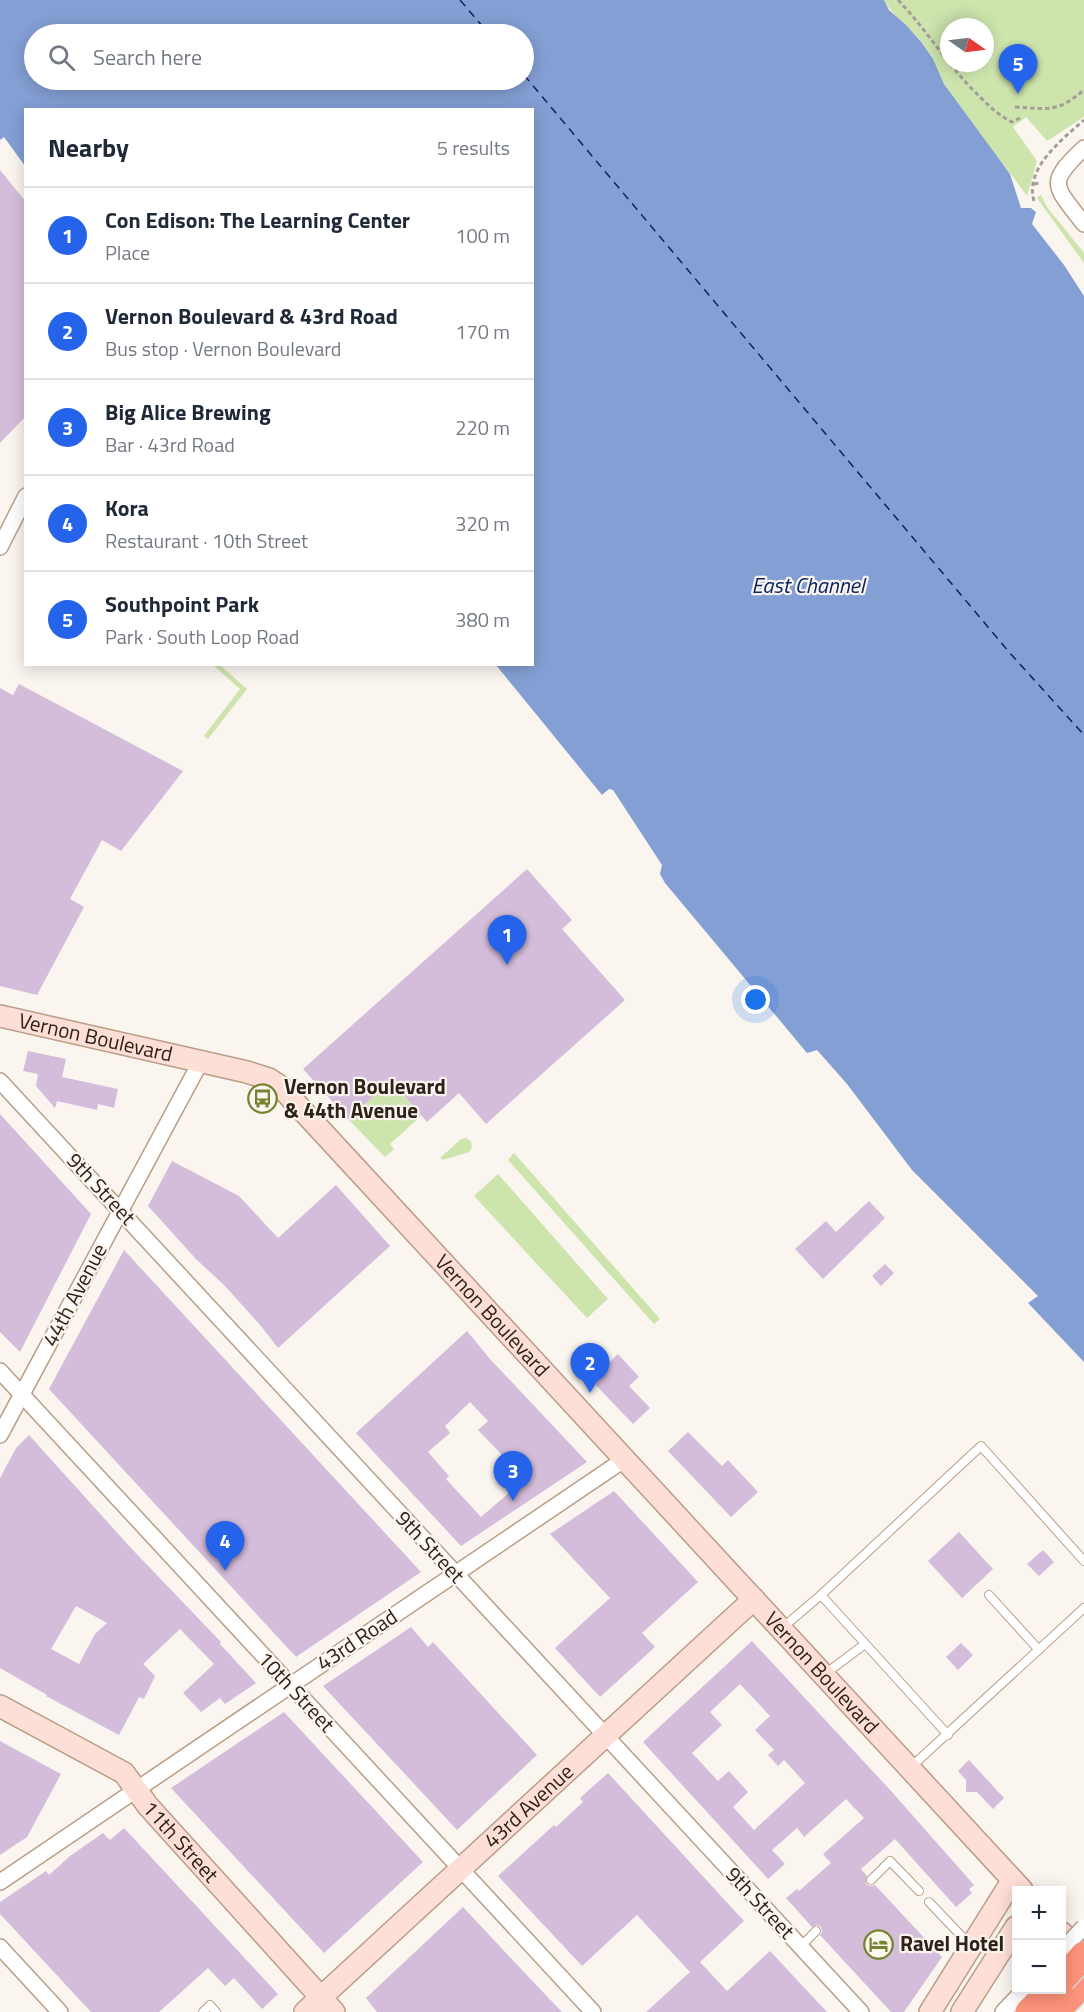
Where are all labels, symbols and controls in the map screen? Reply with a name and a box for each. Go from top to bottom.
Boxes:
north arrow [940,18,994,72]
search box [24,24,534,90]
text: Search here [93,40,202,74]
icon: search [45,41,78,74]
pin: 5 [998,44,1038,94]
text: Nearby [48,128,129,167]
text: 5 results [437,132,510,163]
text: Con Edison: The Learning Center [105,203,410,237]
text: 1 [62,220,73,251]
text: 100 m [455,220,510,251]
text: Place [105,237,150,268]
text: Vernon Boulevard & 43rd Road [105,299,398,333]
text: 2 [62,316,73,347]
text: 170 m [455,316,510,347]
text: Bus stop · Vernon Boulevard [105,333,341,364]
text: Big Alice Brewing [105,395,271,429]
text: 3 [62,412,73,443]
text: 220 m [455,412,510,443]
text: Bar · 43rd Road [105,429,235,460]
text: Kora [105,491,149,525]
text: 4 [62,508,73,539]
text: 320 m [455,508,510,539]
text: Restaurant · 10th Street [105,525,308,556]
water label: East Channel [751,568,867,602]
text: Southpoint Park [105,587,259,621]
text: 5 [62,604,73,635]
text: 380 m [455,604,510,635]
text: Park · South Loop Road [105,621,299,652]
pin: 1 [488,916,526,965]
your location [741,985,770,1014]
street label: Vernon Boulevard [16,1004,176,1070]
place label: Vernon Boulevard & 44th Avenue [284,1070,446,1126]
bus stop icon: Vernon Boulevard & 44th Avenue [247,1083,279,1115]
street label: 9th Street [60,1145,144,1232]
street label: 44th Avenue [34,1237,115,1352]
street label: Vernon Boulevard [428,1247,558,1384]
pin: 2 [570,1344,610,1393]
pin: 3 [494,1452,532,1501]
street label: 9th Street [389,1503,473,1590]
pin: 4 [206,1522,244,1571]
street label: 43rd Road [309,1600,403,1678]
street label: Vernon Boulevard [757,1604,887,1741]
street label: 10th Street [251,1643,343,1740]
street label: 43rd Avenue [476,1756,580,1855]
street label: 11th Street [135,1793,227,1890]
street label: 9th Street [719,1859,803,1946]
map controls [1012,1886,1066,1994]
button: + [1012,1886,1066,1940]
place label: Ravel Hotel [900,1927,1004,1959]
hotel icon: Ravel Hotel [863,1928,895,1960]
button: − [1012,1940,1066,1994]

